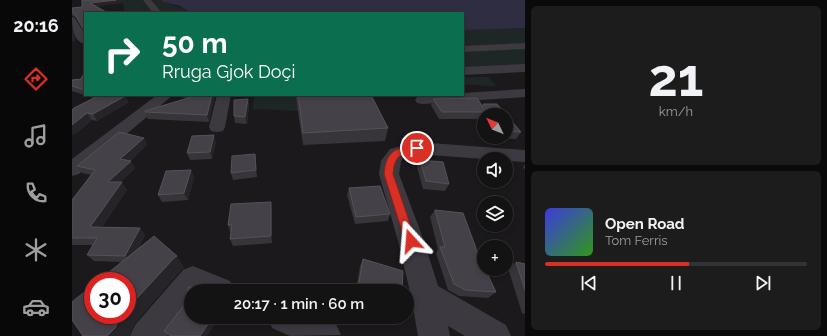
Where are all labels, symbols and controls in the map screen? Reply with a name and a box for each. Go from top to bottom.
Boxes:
text: 20:16 [13,15,59,36]
text: 50 m [162,27,228,60]
icon: right [96,28,148,80]
text: 21 [648,47,704,108]
text: Rruga Gjok Doçi [162,61,295,82]
icon: directions [22,65,50,93]
text: km/h [659,104,693,119]
north arrow [477,108,513,144]
map controls [477,108,513,276]
icon: music [22,122,50,150]
pin [400,131,434,165]
icon: arrive [406,137,428,159]
button: sound [477,152,513,188]
icon: phone [22,179,50,207]
button: layers [477,196,513,232]
text: Open Road [605,215,685,233]
position arrow [390,220,432,262]
text: Tom Ferris [605,233,668,248]
icon: climate [22,236,50,264]
button: + [477,240,513,276]
speed limit sign: 30 [84,272,136,324]
icon: previous [578,272,600,294]
icon: pause [665,272,687,294]
icon: next [752,272,774,294]
icon: car [22,293,50,321]
text: 20:17 · 1 min · 60 m [234,295,364,313]

